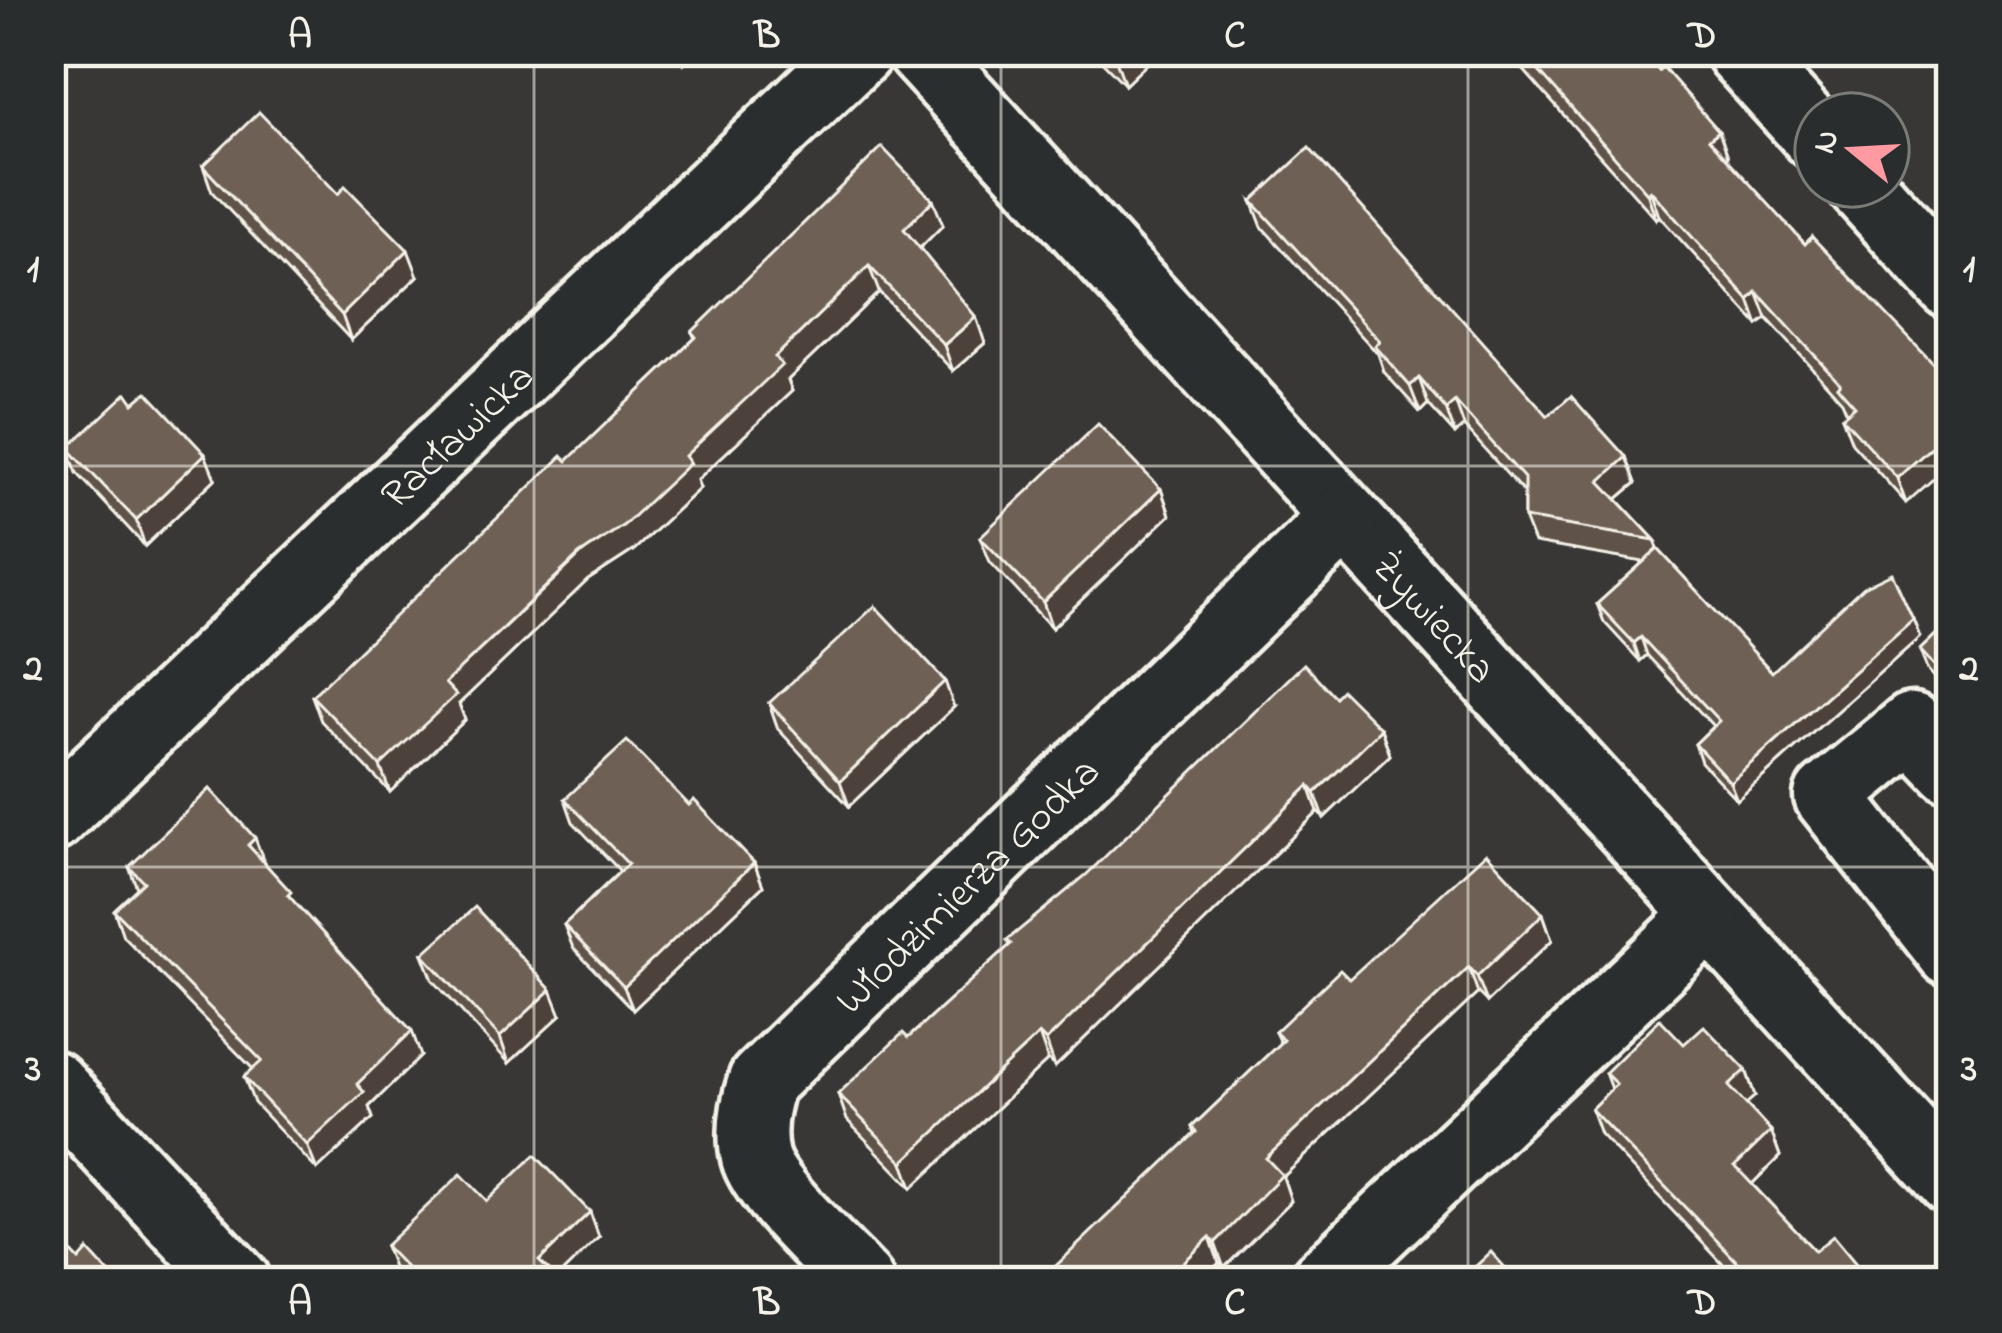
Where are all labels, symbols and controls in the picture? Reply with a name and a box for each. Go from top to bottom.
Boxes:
text: A [288,9,312,66]
text: B [752,9,780,66]
text: C [1224,9,1246,66]
text: D [1686,9,1716,66]
north arrow [1792,90,1912,210]
text: N [1801,124,1854,160]
text: 1 [27,242,40,299]
text: 1 [1963,242,1976,299]
street label: Racławicka [368,349,549,525]
street label: Żywiecka [1356,539,1509,699]
text: 2 [22,642,43,699]
text: 2 [1958,642,1979,699]
street label: Włodzimierza Godka [822,744,1115,1030]
text: 3 [24,1042,41,1099]
text: 3 [1960,1042,1977,1099]
text: A [288,1276,312,1333]
text: B [752,1276,780,1333]
text: C [1224,1276,1246,1333]
text: D [1686,1276,1716,1333]

